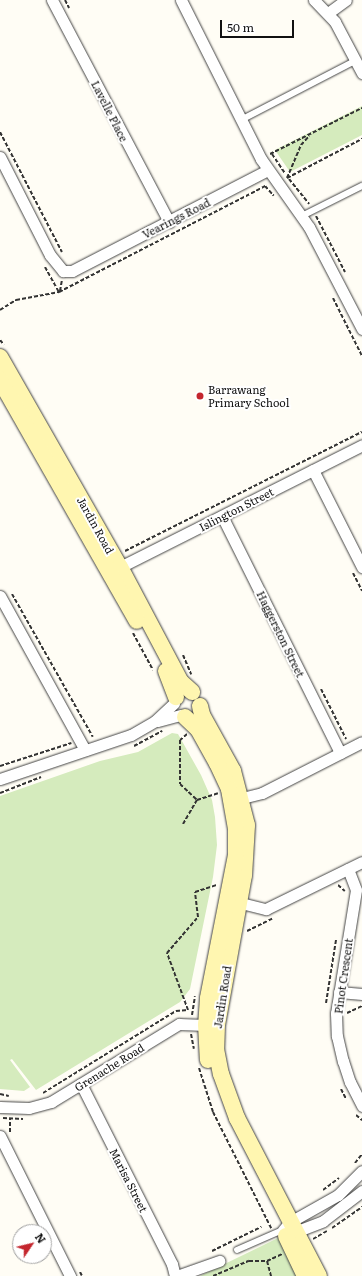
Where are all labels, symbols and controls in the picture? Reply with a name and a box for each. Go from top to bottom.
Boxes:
scale bar [222,12,296,38]
text: 50 m [227,18,254,36]
street label: Lavelle Place [89,78,131,144]
street label: Vearings Road [140,195,212,241]
place label: Barrawang Primary School [208,383,289,409]
marker: Barrawang Primary School [195,391,205,401]
street label: Islington Street [197,485,275,533]
street label: Jardin Road [75,494,117,556]
street label: Haggerston Street [254,589,308,679]
street label: Pinot Crescent [331,937,355,1015]
street label: Jardin Road [211,965,233,1029]
street label: Grenache Road [72,1040,146,1094]
street label: Marisa Street [107,1146,151,1214]
north arrow [12,1224,52,1264]
text: N [32,1229,50,1246]

